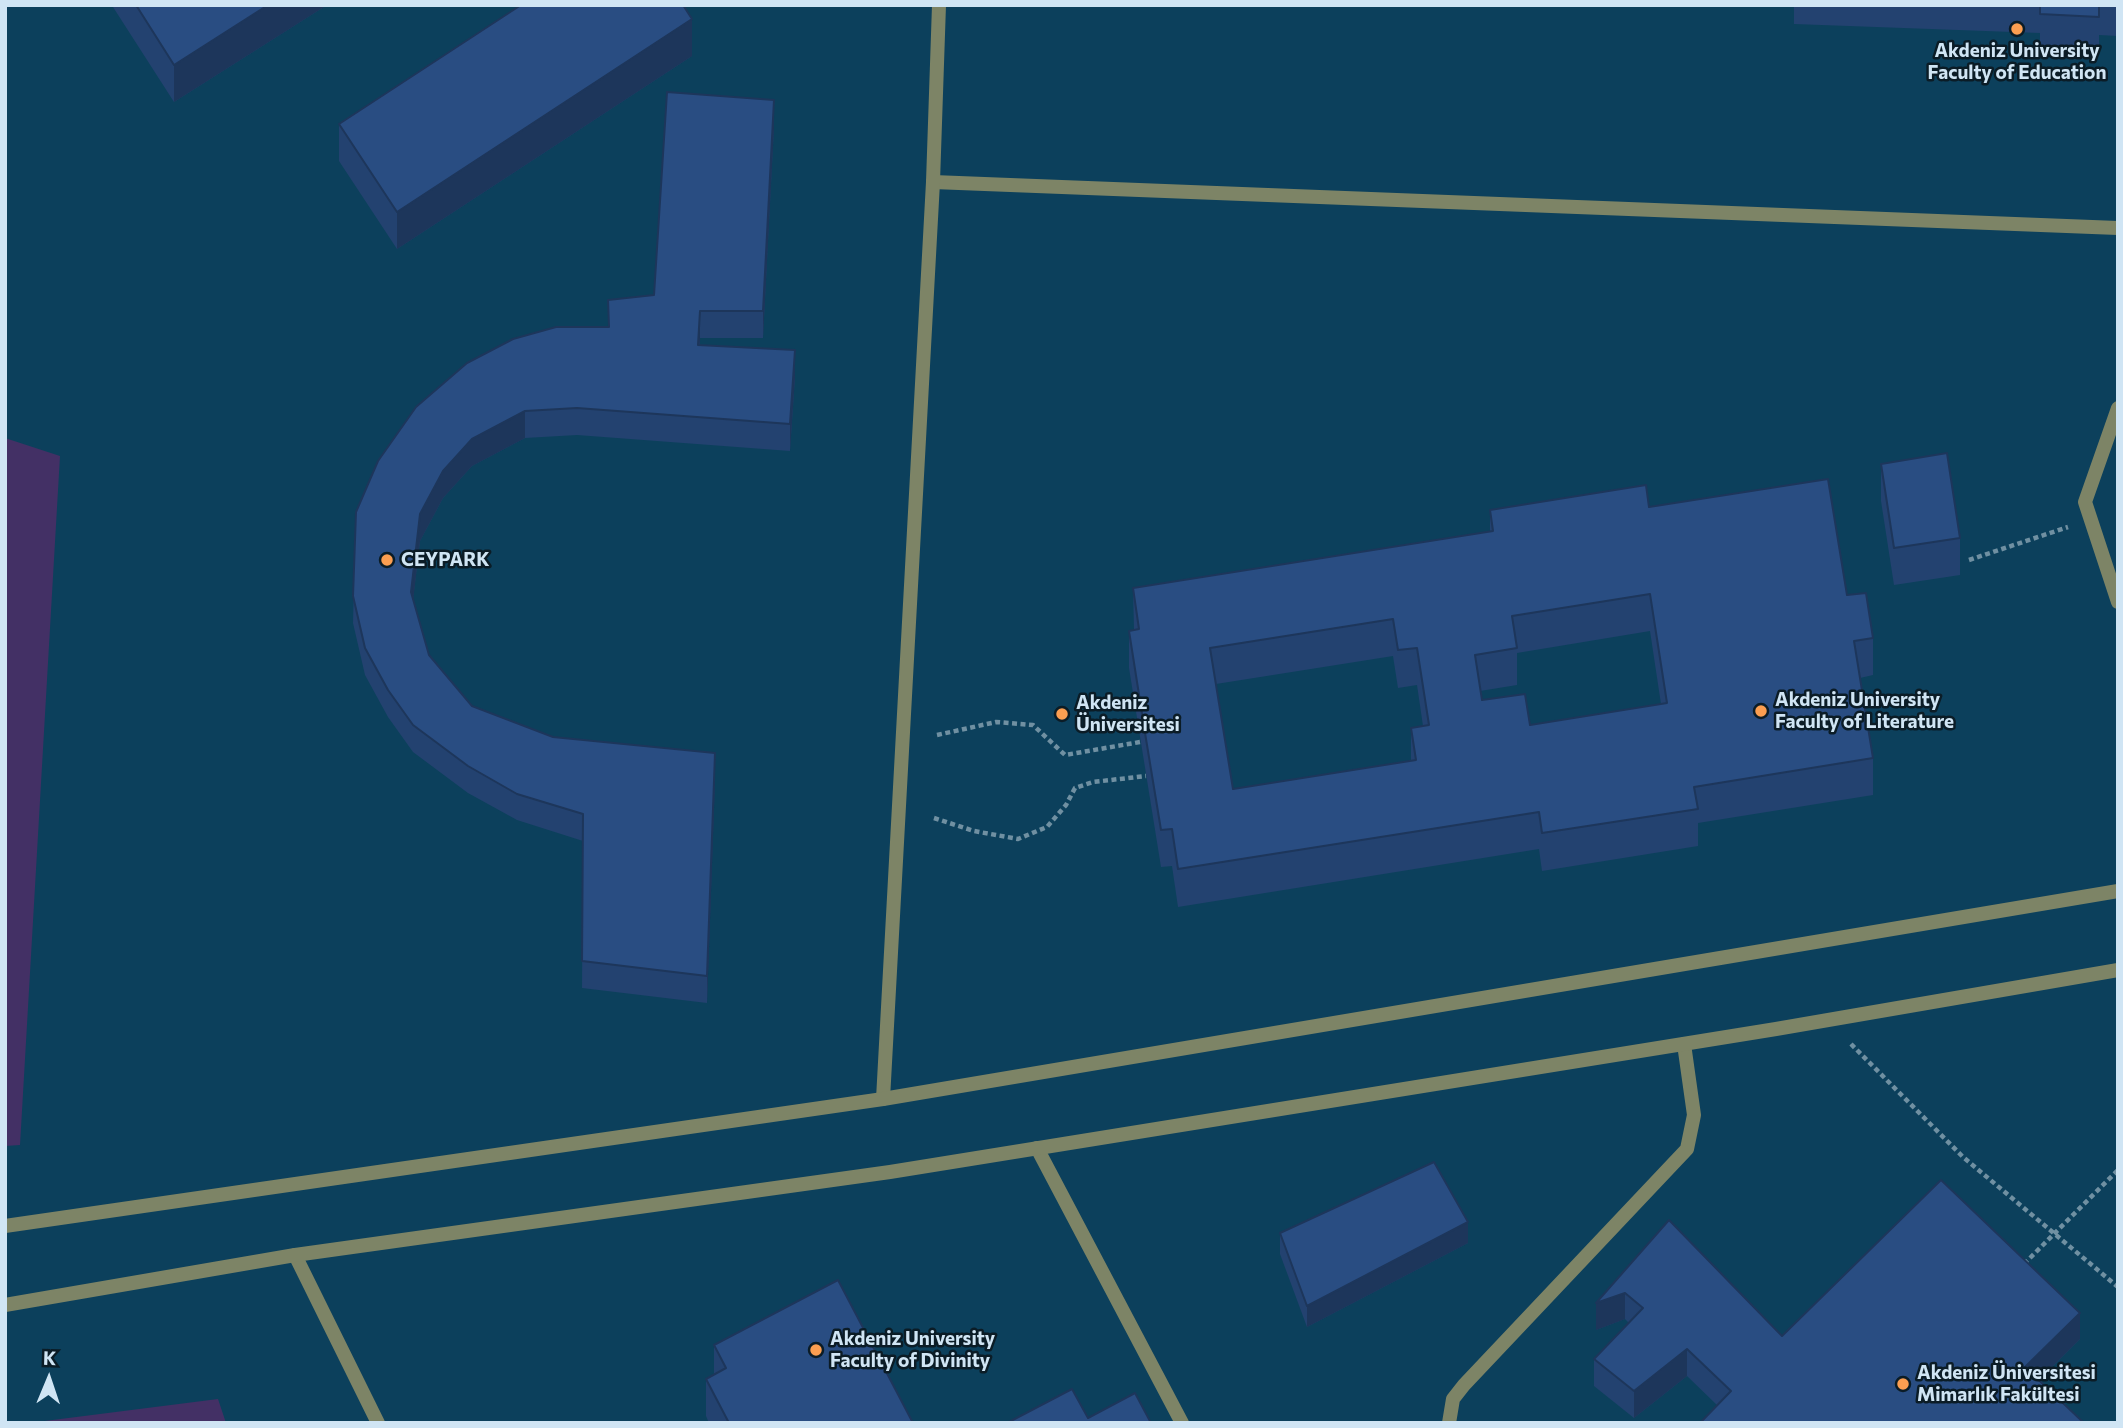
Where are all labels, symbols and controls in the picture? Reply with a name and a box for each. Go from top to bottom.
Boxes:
marker: Akdeniz University Faculty of Education [2009,21,2025,37]
place label: Akdeniz University Faculty of Education [1928,40,2106,84]
place label: CEYPARK [401,549,490,571]
marker: CEYPARK [379,552,395,568]
place label: Akdeniz University Faculty of Literature [1775,689,1954,733]
place label: Akdeniz Üniversitesi [1076,692,1180,736]
marker: Akdeniz University Faculty of Literature [1753,703,1769,719]
marker: Akdeniz Üniversitesi [1054,706,1070,722]
place label: Akdeniz University Faculty of Divinity [830,1328,995,1372]
marker: Akdeniz University Faculty of Divinity [808,1342,824,1358]
north arrow [14,1344,84,1414]
text: K [43,1346,57,1369]
place label: Akdeniz Üniversitesi Mimarlık Fakültesi [1917,1362,2096,1406]
marker: Akdeniz Üniversitesi Mimarlık Fakültesi [1895,1376,1911,1392]

